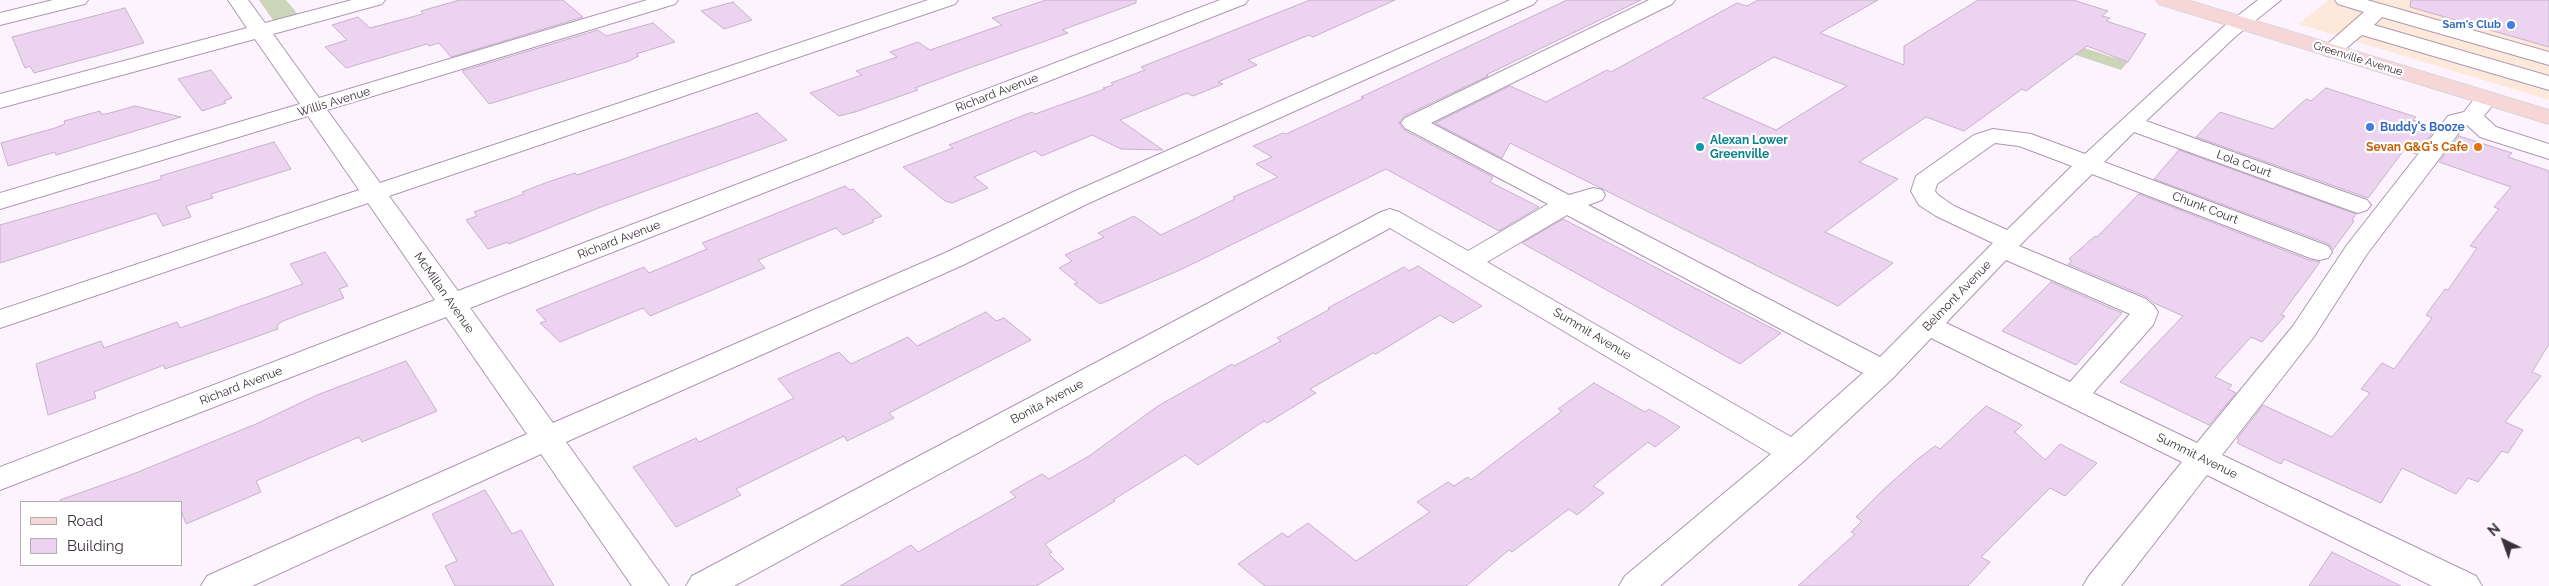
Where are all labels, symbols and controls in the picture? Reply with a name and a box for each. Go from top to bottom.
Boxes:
place label: Sam's Club [2442,18,2501,32]
marker: Sam's Club [2505,19,2517,31]
street label: Greenville Avenue [2312,39,2404,79]
street label: Richard Avenue [954,71,1040,115]
street label: Willis Avenue [296,84,372,120]
place label: Buddy's Booze [2380,120,2465,134]
marker: Buddy's Booze [2364,121,2376,133]
place label: Alexan Lower Greenville [1710,133,1788,161]
place label: Sevan G&G's Cafe [2366,140,2468,154]
marker: Alexan Lower Greenville [1694,141,1706,153]
marker: Sevan G&G's Cafe [2472,141,2484,153]
street label: Lola Court [2214,147,2274,181]
street label: Chunk Court [2170,189,2240,227]
street label: Richard Avenue [576,218,662,262]
street label: McMillan Avenue [411,250,477,336]
street label: Belmont Avenue [1920,258,1994,334]
street label: Summit Avenue [1550,305,1634,363]
street label: Richard Avenue [198,364,284,408]
street label: Bonita Avenue [1008,377,1086,427]
street label: Summit Avenue [2154,430,2240,482]
legend [20,501,182,566]
text: Road [67,512,103,530]
north arrow [2479,516,2529,566]
text: N [2485,520,2503,539]
text: Building [67,537,124,555]

